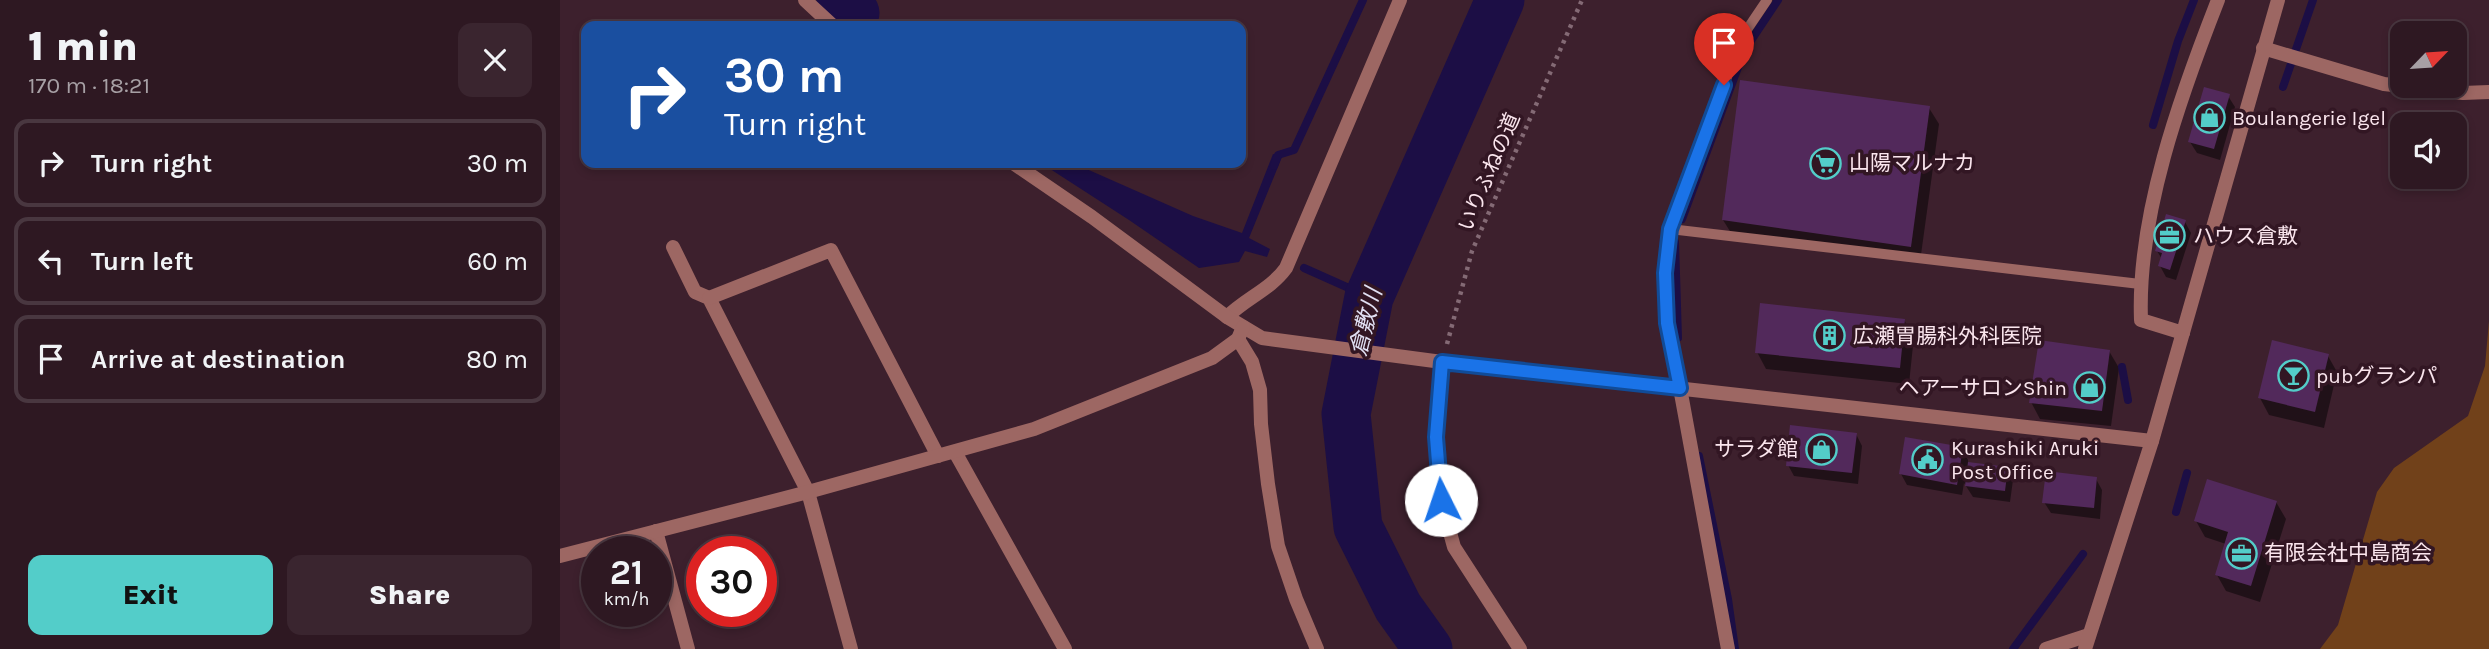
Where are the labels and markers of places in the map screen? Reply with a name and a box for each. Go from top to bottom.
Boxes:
pin [1694,13,1754,85]
shop icon: Boulangerie Igel [2192,101,2226,135]
place label: Boulangerie Igel [2232,106,2386,130]
supermarket icon: 山陽マルナカ [1809,146,1843,180]
place label: 山陽マルナカ [1849,151,1975,175]
office icon: ハウス倉敷 [2153,219,2187,253]
place label: ハウス倉敷 [2193,224,2298,248]
building icon: 広瀬胃腸科外科医院 [1813,319,1847,353]
place label: 広瀬胃腸科外科医院 [1853,324,2042,348]
bar icon: pubグランパ [2276,359,2310,393]
place label: pubグランパ [2316,364,2437,388]
shop icon: ヘアーサロンShin [2073,371,2107,405]
place label: ヘアーサロンShin [1898,376,2067,400]
shop icon: サラダ館 [1804,432,1838,466]
place label: Kurashiki Aruki Post Office [1951,436,2099,484]
place label: サラダ館 [1714,437,1798,461]
public building icon: Kurashiki Aruki Post Office [1911,443,1945,477]
office icon: 有限会社中島商会 [2224,536,2258,570]
place label: 有限会社中島商会 [2264,541,2432,565]

